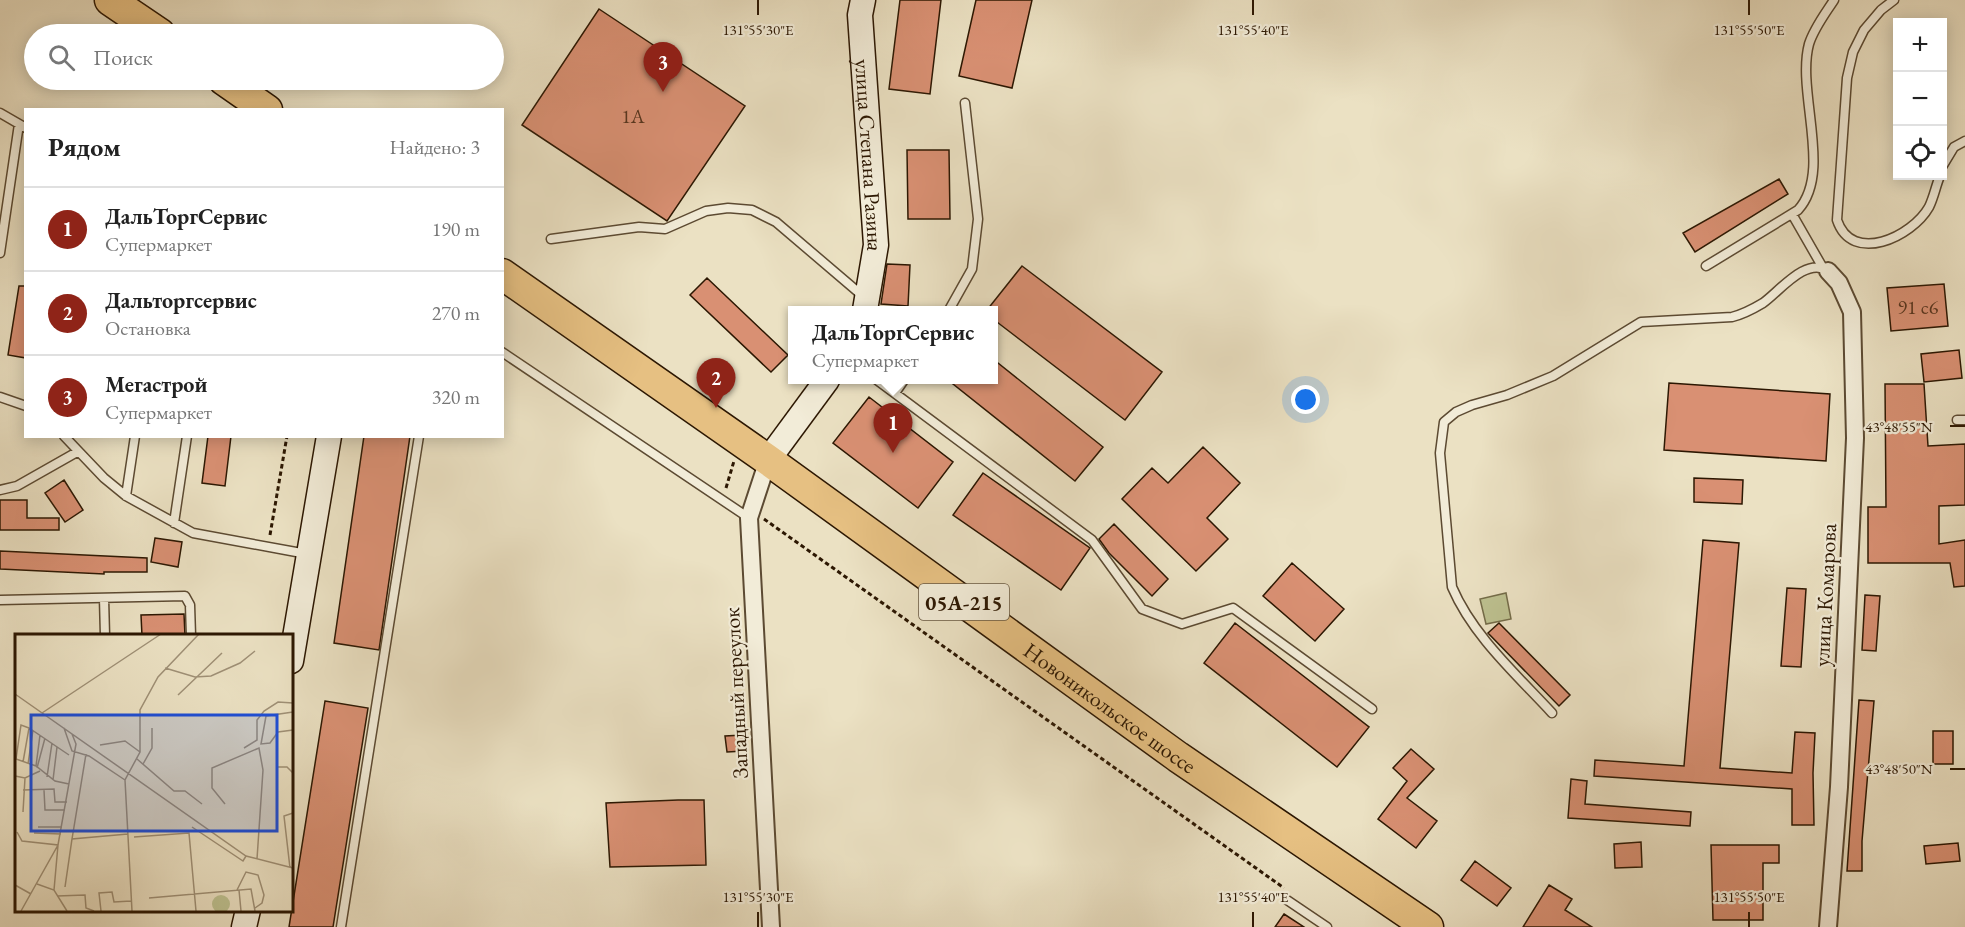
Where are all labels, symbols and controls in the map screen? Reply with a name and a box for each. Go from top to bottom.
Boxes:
map controls [1893,18,1947,180]
button: + [1893,18,1947,72]
text: 131°55'30"E [722,20,794,39]
text: 131°55'40"E [1217,20,1289,39]
text: 131°55'50"E [1713,20,1785,39]
search box [24,24,504,90]
icon: search [45,41,78,74]
pin: 3 [644,42,682,92]
text: Поиск [93,43,153,72]
street label: улица Степана Разина [849,58,891,254]
button: − [1893,72,1947,126]
house number: 1А [621,103,645,129]
button: locate [1893,126,1947,180]
text: Рядом [48,130,121,164]
text: Найдено: 3 [389,134,480,160]
text: ДальТоргСервис [105,202,267,231]
text: 1 [62,216,73,242]
text: 190 m [432,216,480,242]
text: Супермаркет [105,231,212,257]
text: Дальторгсервис [105,286,257,315]
house number: 91 с6 [1898,294,1939,320]
text: 2 [62,300,73,326]
text: 270 m [432,300,480,326]
popup [788,306,998,384]
text: Остановка [105,315,191,341]
text: ДальТоргСервис [812,318,974,347]
text: Супермаркет [812,347,919,373]
pin: 2 [696,358,736,408]
text: Мегастрой [105,370,207,399]
text: 3 [62,384,73,410]
text: 320 m [432,384,480,410]
your location [1291,385,1320,414]
text: Супермаркет [105,399,212,425]
pin: 1 [874,404,912,453]
text: 43°48'55"N [1865,417,1933,436]
street label: улица Комарова [1807,522,1843,667]
road number: 05А-215 [919,584,1009,620]
street label: Западный переулок [717,606,755,779]
inset map [15,634,292,912]
street label: Новоникольское шоссе [1018,636,1202,780]
text: 43°48'50"N [1865,759,1933,778]
text: 131°55'30"E [722,887,794,906]
text: 131°55'40"E [1217,887,1289,906]
text: 131°55'50"E [1713,887,1785,906]

